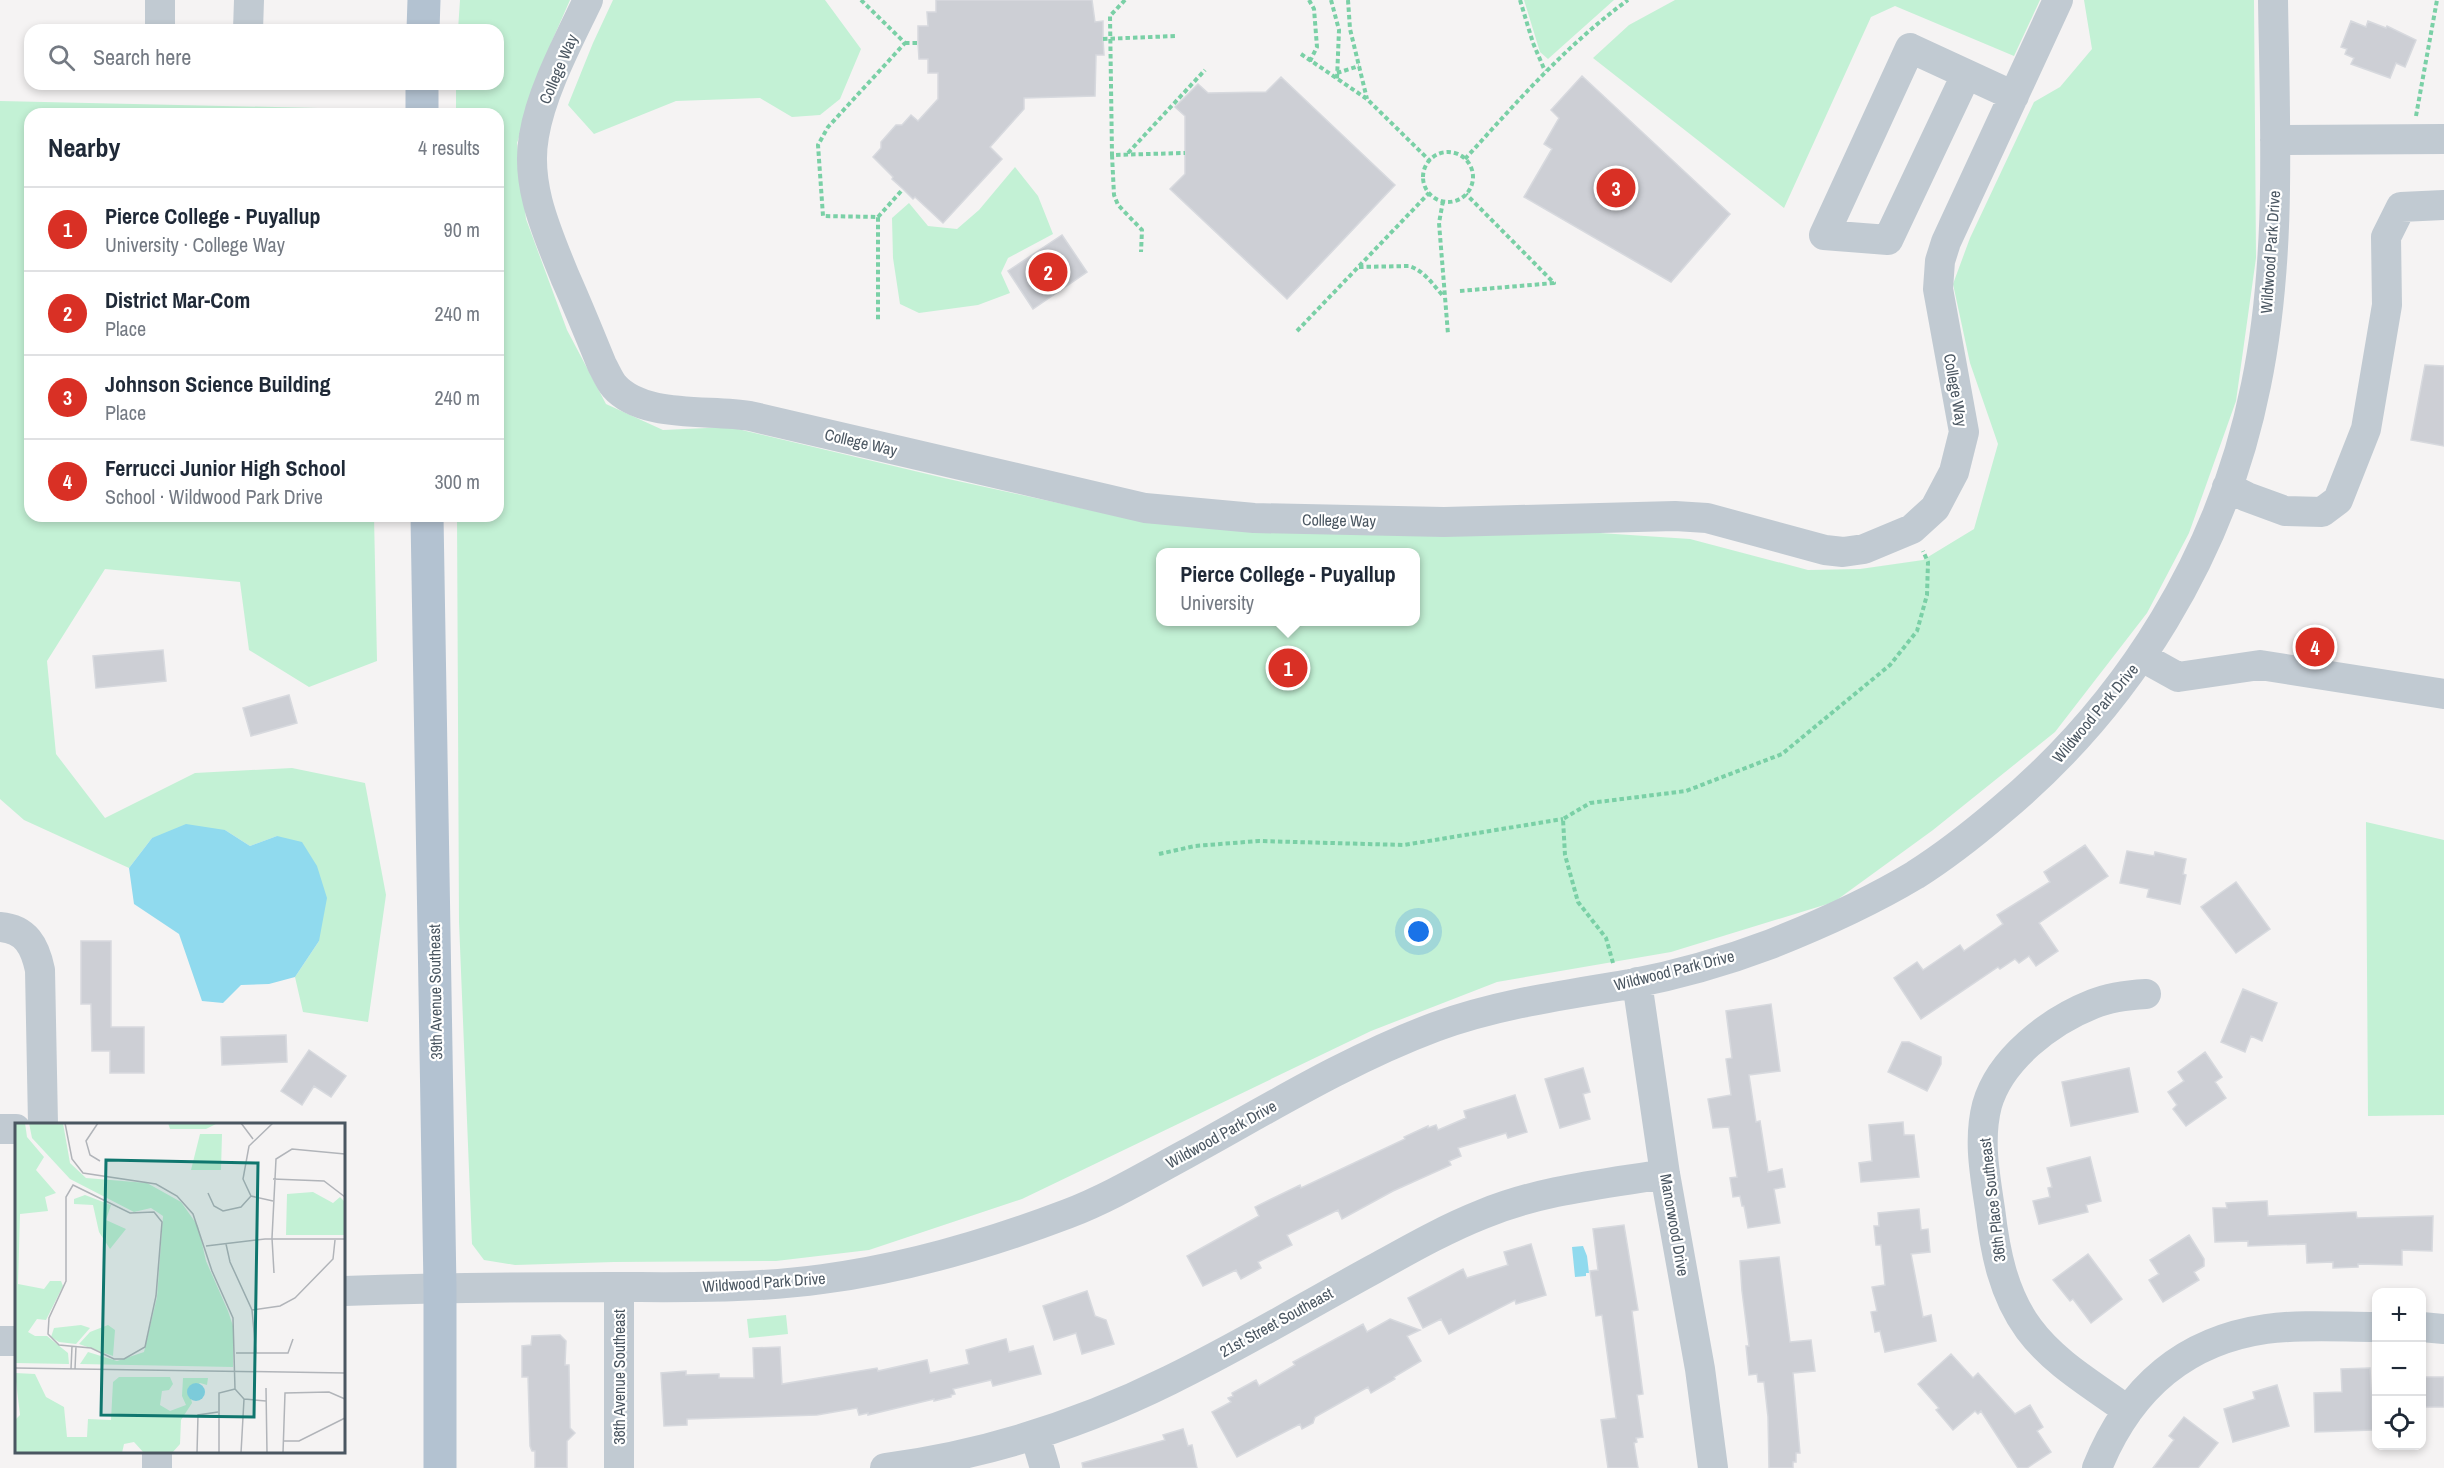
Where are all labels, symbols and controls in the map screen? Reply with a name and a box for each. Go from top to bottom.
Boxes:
search box [24,24,504,90]
street label: College Way [533,30,583,107]
icon: search [45,41,78,74]
text: Search here [93,42,191,72]
text: Nearby [48,130,120,165]
text: 4 results [418,134,480,161]
pin: 3 [1596,166,1636,210]
street label: Wildwood Park Drive [2255,190,2285,314]
text: Pierce College - Puyallup [105,201,321,231]
text: 1 [63,216,72,243]
text: 90 m [444,216,480,243]
text: University · College Way [105,231,285,258]
pin: 2 [1028,250,1068,294]
text: District Mar-Com [105,285,250,315]
text: 2 [63,300,72,327]
text: 240 m [434,300,480,327]
text: Place [105,315,146,342]
street label: College Way [1939,352,1973,429]
text: Johnson Science Building [105,369,331,399]
text: 3 [63,384,72,411]
text: 240 m [434,384,480,411]
text: Place [105,399,146,426]
street label: College Way [823,423,900,461]
text: Ferrucci Junior High School [105,453,346,483]
text: 4 [63,468,72,495]
text: 300 m [434,468,480,495]
text: School · Wildwood Park Drive [105,483,323,510]
street label: College Way [1302,508,1377,532]
popup [1156,548,1420,626]
text: Pierce College - Puyallup [1180,559,1396,589]
text: University [1180,589,1254,616]
pin: 4 [2296,624,2334,670]
pin: 1 [1268,646,1308,690]
street label: Wildwood Park Drive [2047,659,2143,767]
your location [1404,917,1433,946]
street label: 39th Avenue Southeast [423,924,447,1060]
street label: Wildwood Park Drive [1612,944,1736,996]
street label: Wildwood Park Drive [1162,1095,1280,1173]
inset map [15,1123,345,1453]
street label: 36th Place Southeast [1973,1136,2011,1263]
street label: Manorwood Drive [1655,1172,1695,1278]
street label: Wildwood Park Drive [702,1267,826,1297]
street label: 21st Street Southeast [1215,1282,1337,1362]
map controls [2372,1288,2426,1450]
button: + [2372,1288,2426,1342]
street label: 38th Avenue Southeast [608,1309,630,1445]
button: − [2372,1342,2426,1396]
button: locate [2372,1396,2426,1450]

